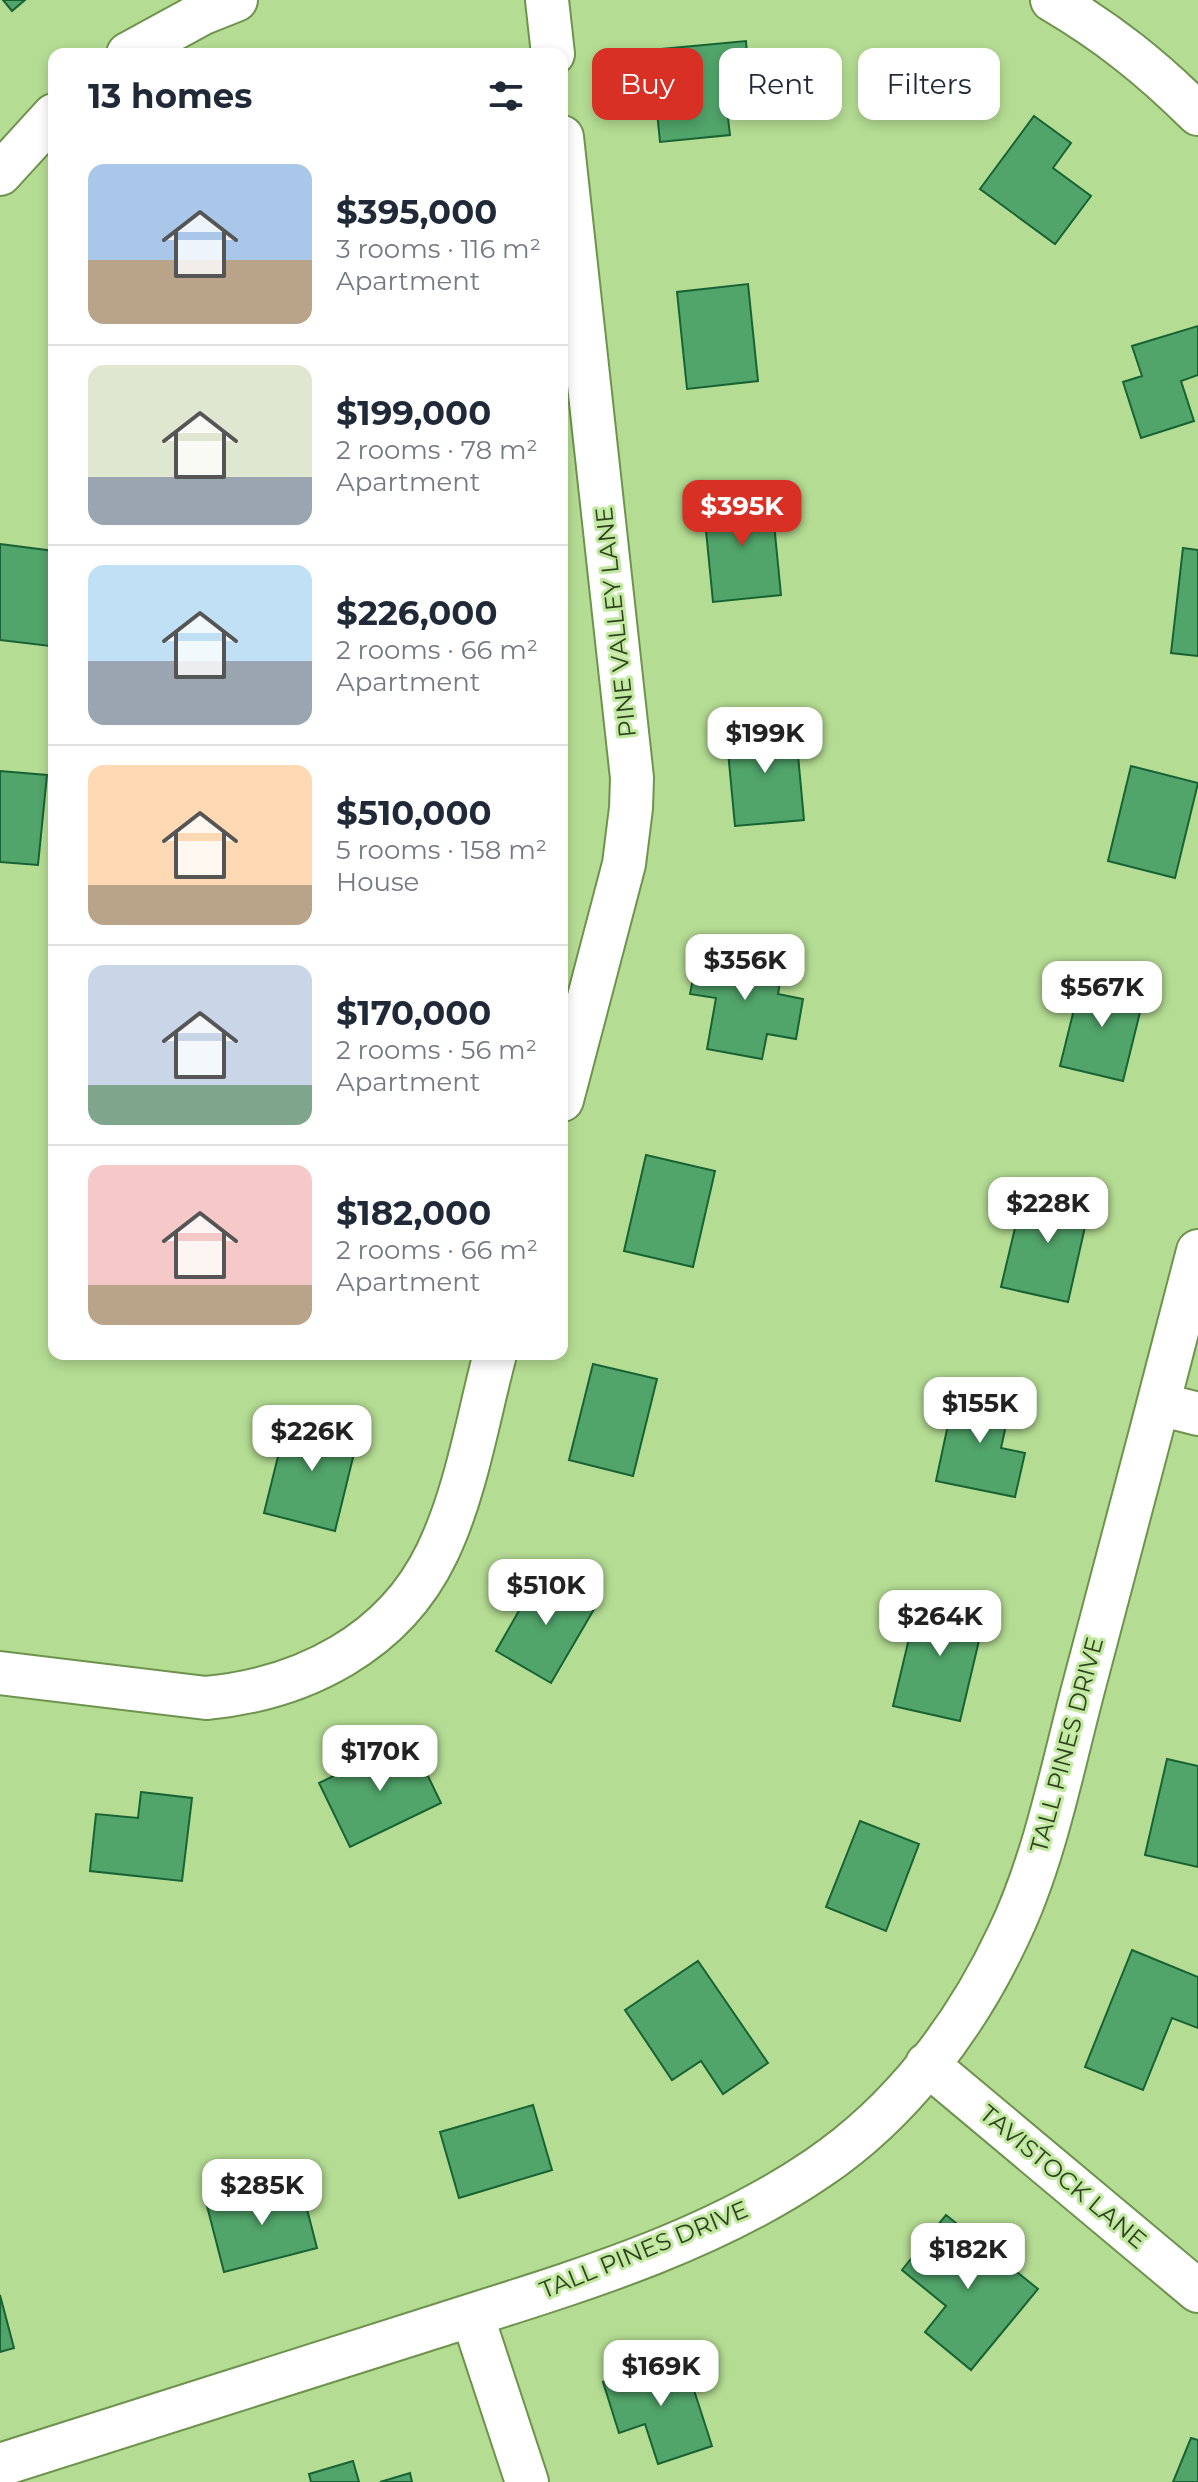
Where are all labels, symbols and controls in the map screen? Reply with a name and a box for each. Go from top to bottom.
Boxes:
chip: Buy [592,48,703,120]
chip: Rent [719,48,842,120]
chip: Filters [858,48,1000,120]
icon: filters [484,74,528,118]
text: 13 homes [88,75,252,117]
text: $395,000 [336,191,497,233]
icon: home [152,196,248,292]
text: 3 rooms · 116 m² [336,233,541,265]
text: Apartment [336,265,480,297]
text: $199,000 [336,392,491,434]
icon: home [152,397,248,493]
text: 2 rooms · 78 m² [336,434,538,466]
text: Apartment [336,466,480,498]
pin: $395K [686,480,798,548]
text: $395K [700,490,784,522]
street label: PINE VALLEY LANE [589,505,642,739]
text: $226,000 [336,592,498,634]
icon: home [152,597,248,693]
text: 2 rooms · 66 m² [336,634,538,666]
text: Apartment [336,666,480,698]
pin: $199K [709,707,821,775]
text: $199K [726,717,804,749]
text: $510,000 [336,792,492,834]
icon: home [152,797,248,893]
text: 5 rooms · 158 m² [336,834,547,866]
text: House [336,866,419,898]
pin: $356K [689,934,801,1002]
text: $356K [704,944,786,976]
pin: $567K [1046,961,1158,1029]
text: $567K [1060,971,1144,1003]
text: $170,000 [336,992,491,1034]
icon: home [152,997,248,1093]
text: 2 rooms · 56 m² [336,1034,537,1066]
text: Apartment [336,1066,480,1098]
pin: $228K [992,1177,1104,1245]
text: $228K [1006,1187,1090,1219]
text: $182,000 [336,1192,491,1234]
icon: home [152,1197,248,1293]
text: 2 rooms · 66 m² [336,1234,538,1266]
text: Apartment [336,1266,480,1298]
pin: $155K [924,1377,1036,1445]
text: $155K [942,1387,1018,1419]
pin: $226K [256,1405,368,1473]
text: $226K [270,1415,354,1447]
pin: $510K [490,1559,602,1627]
text: $510K [506,1569,586,1601]
pin: $264K [884,1590,996,1658]
text: $264K [897,1600,983,1632]
street label: TALL PINES DRIVE [1024,1634,1109,1856]
pin: $170K [324,1725,436,1793]
text: $170K [340,1735,420,1767]
street label: TAVISTOCK LANE [974,2099,1152,2255]
pin: $285K [206,2159,318,2227]
text: $285K [220,2169,304,2201]
street label: TALL PINES DRIVE [535,2194,752,2305]
pin: $182K [912,2223,1024,2291]
text: $182K [929,2233,1007,2265]
pin: $169K [605,2340,717,2408]
text: $169K [622,2350,700,2382]

